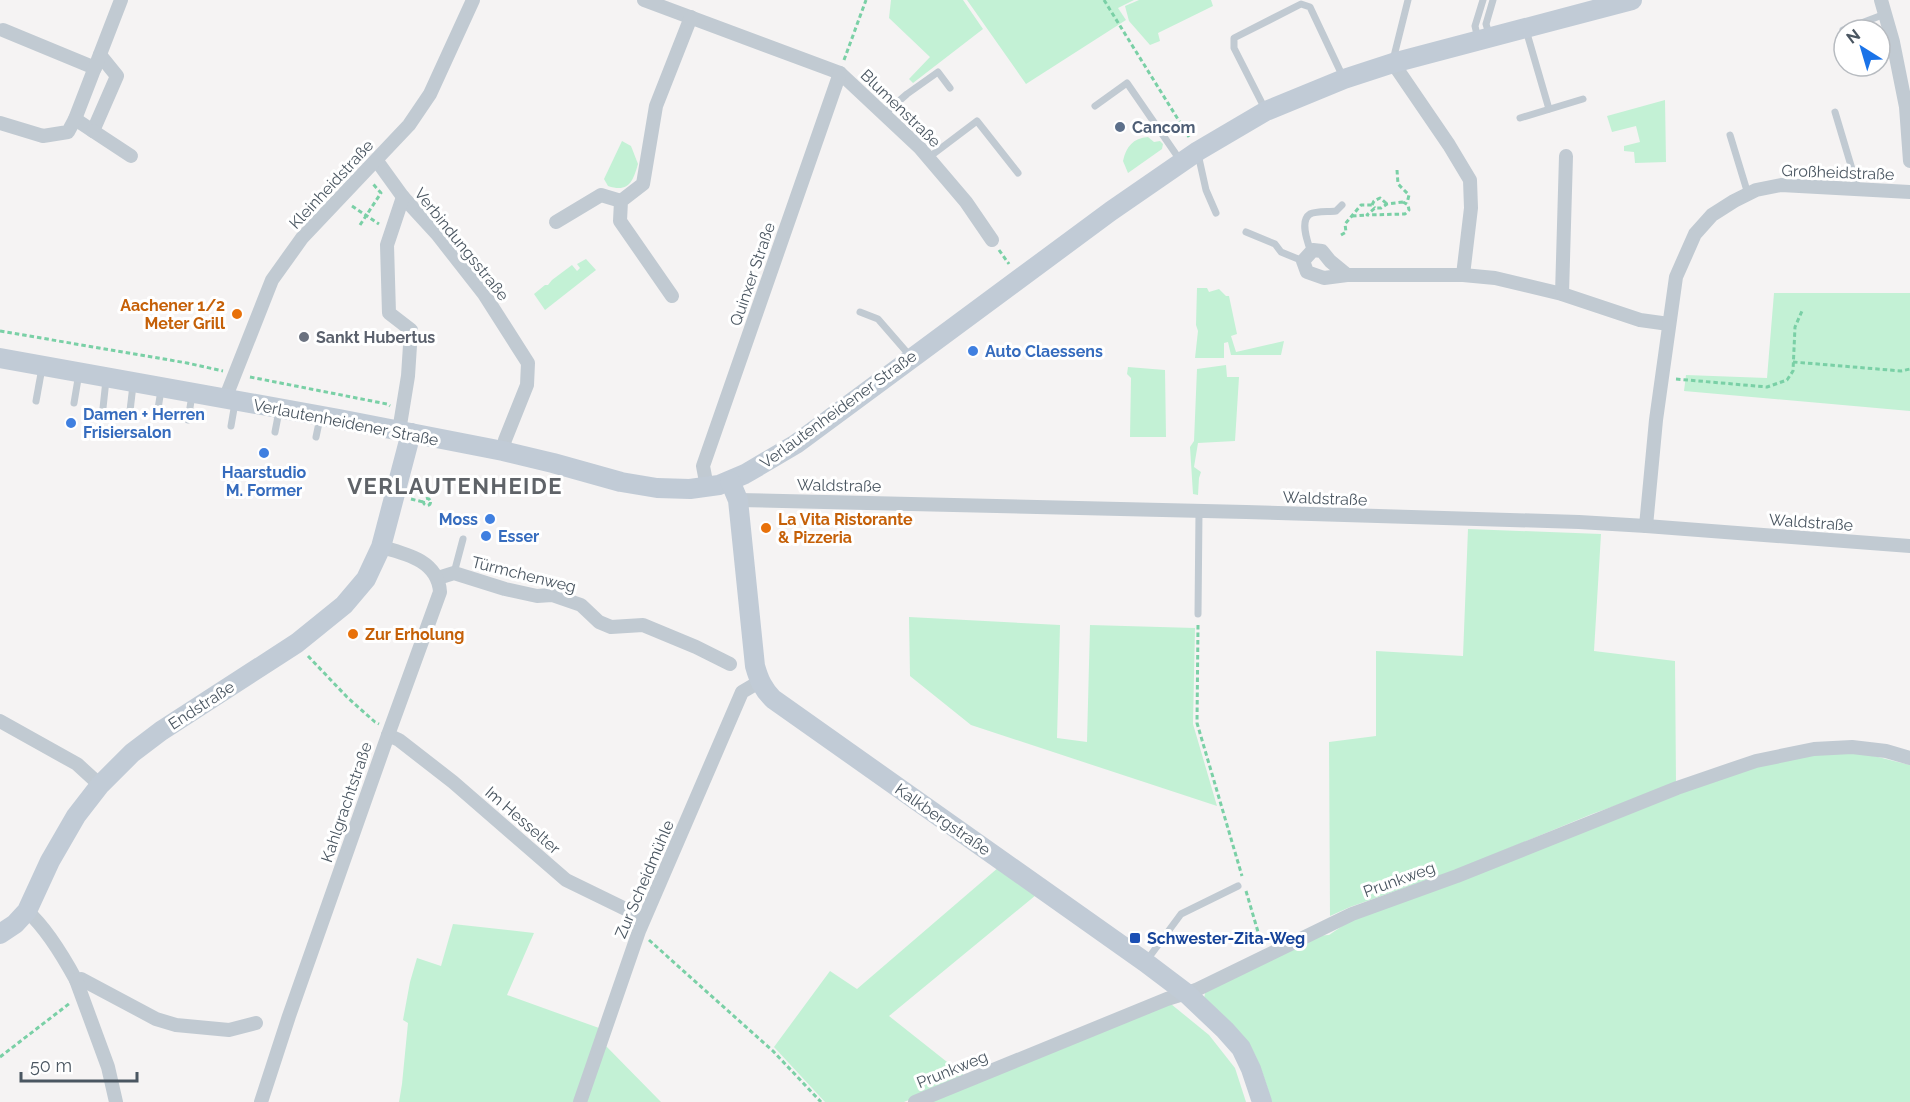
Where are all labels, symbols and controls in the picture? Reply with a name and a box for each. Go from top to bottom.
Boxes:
north arrow [1832,18,1892,78]
text: N [1843,25,1864,48]
street label: Blumenstraße [857,66,944,151]
place label: Cancom [1132,118,1195,137]
marker: Cancom [1113,120,1127,134]
street label: Kleinheidstraße [285,136,377,233]
street label: Großheidstraße [1781,161,1895,184]
street label: Verbindungsstraße [410,184,513,304]
street label: Quinxer Straße [726,220,779,328]
place label: Aachener 1/2 Meter Grill [120,296,226,333]
marker: Aachener 1/2 Meter Grill [230,307,244,321]
place label: Sankt Hubertus [316,328,435,347]
marker: Sankt Hubertus [297,330,311,344]
place label: Auto Claessens [985,342,1103,361]
marker: Auto Claessens [966,344,980,358]
street label: Verlautenheidener Straße [757,346,920,472]
street label: Verlautenheidener Straße [252,395,440,450]
place label: Damen + Herren Frisiersalon [83,405,205,442]
marker: Damen + Herren Frisiersalon [64,416,78,430]
marker: Haarstudio M. Former [257,446,271,460]
place label: Haarstudio M. Former [222,463,306,500]
district label: VERLAUTENHEIDE [347,473,563,499]
street label: Waldstraße [797,475,881,496]
street label: Waldstraße [1282,488,1368,509]
place label: Moss [439,510,478,529]
place label: La Vita Ristorante & Pizzeria [778,510,913,547]
street label: Waldstraße [1768,510,1854,535]
marker: Moss [483,512,497,526]
marker: La Vita Ristorante & Pizzeria [759,521,773,535]
place label: Esser [498,527,539,546]
marker: Esser [479,529,493,543]
street label: Türmchenweg [470,552,578,597]
place label: Zur Erholung [365,625,464,644]
marker: Zur Erholung [346,627,360,641]
street label: Endstraße [165,677,238,734]
street label: Kahlgrachtstraße [317,740,376,865]
street label: Kalkbergstraße [891,780,994,859]
street label: Im Hesselter [481,783,564,858]
street label: Zur Scheidmühle [611,817,678,941]
street label: Prunkweg [1361,858,1438,901]
place label: Schwester-Zita-Weg [1147,929,1305,948]
marker: Schwester-Zita-Weg [1128,931,1142,945]
scale bar [21,1045,136,1083]
street label: Prunkweg [914,1047,990,1092]
text: 50 m [30,1055,72,1076]

